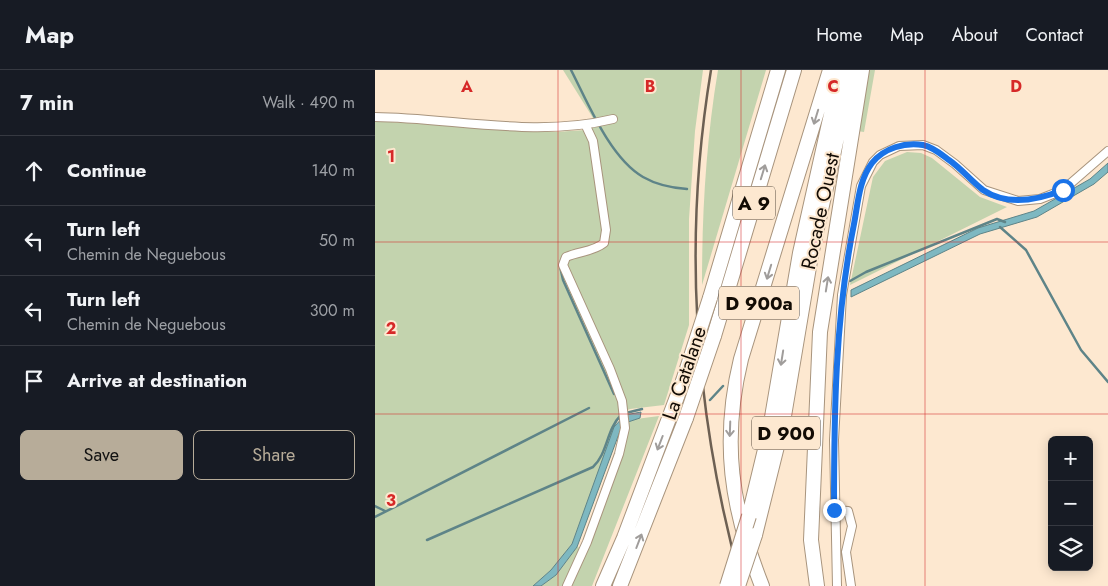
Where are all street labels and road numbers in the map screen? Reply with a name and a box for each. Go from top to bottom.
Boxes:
street label: Rocade Ouest [794,150,847,272]
road number: A 9 [733,186,775,220]
road number: D 900a [719,287,799,320]
street label: La Catalane [655,322,714,424]
road number: D 900 [752,416,820,449]

